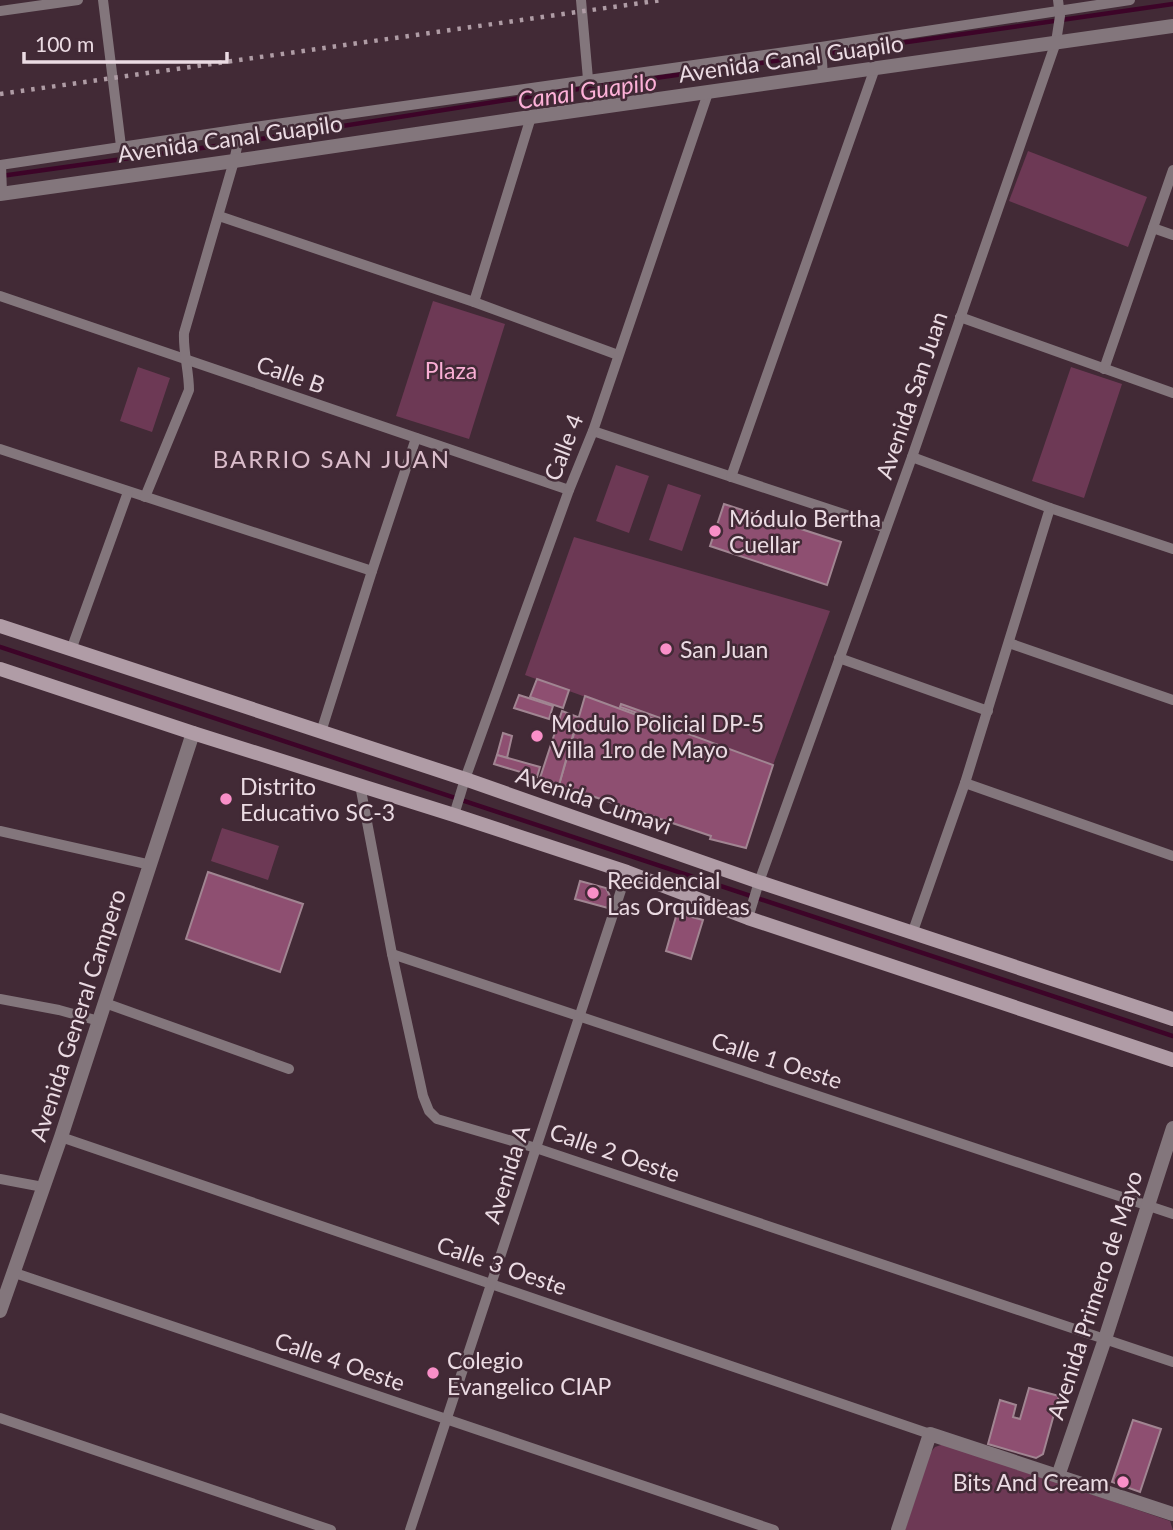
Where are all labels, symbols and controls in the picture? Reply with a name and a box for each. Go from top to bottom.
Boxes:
scale bar [24,21,228,65]
street label: Avenida Canal Guapilo [677,28,905,88]
text: 100 m [35,31,94,56]
water label: Canal Guapilo [516,66,658,114]
street label: Avenida Canal Guapilo [116,108,344,168]
street label: Avenida San Juan [869,308,953,482]
street label: Calle B [253,349,329,399]
park label: Plaza [425,356,477,384]
street label: Calle 4 [538,410,588,484]
district label: BARRIO SAN JUAN [213,444,451,473]
place label: Módulo Bertha Cuellar [729,504,881,558]
marker: Módulo Bertha Cuellar [707,523,723,539]
place label: San Juan [680,635,768,663]
marker: San Juan [658,641,674,657]
place label: Modulo Policial DP-5 Villa 1ro de Mayo [551,709,764,763]
marker: Modulo Policial DP-5 Villa 1ro de Mayo [529,728,545,744]
street label: Avenida Cumavi [513,760,675,840]
place label: Distrito Educativo SC-3 [240,772,395,826]
marker: Distrito Educativo SC-3 [218,791,234,807]
place label: Recidencial Las Orquideas [607,866,750,920]
street label: Avenida General Campero [23,885,131,1145]
marker: Recidencial Las Orquideas [585,885,601,901]
street label: Calle 1 Oeste [708,1026,846,1094]
street label: Calle 2 Oeste [546,1117,684,1187]
street label: Avenida A [477,1121,535,1227]
street label: Avenida Primero de Mayo [1041,1167,1147,1423]
street label: Calle 3 Oeste [433,1230,571,1300]
street label: Calle 4 Oeste [271,1326,409,1396]
place label: Colegio Evangelico CIAP [447,1346,612,1400]
marker: Colegio Evangelico CIAP [425,1365,441,1381]
place label: Bits And Cream [953,1468,1109,1496]
marker: Bits And Cream [1115,1474,1131,1490]

